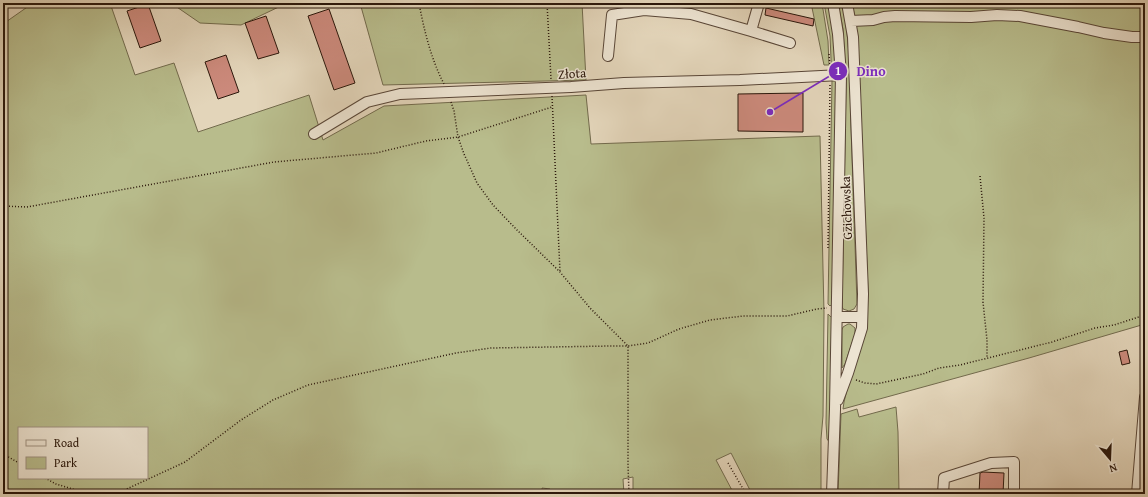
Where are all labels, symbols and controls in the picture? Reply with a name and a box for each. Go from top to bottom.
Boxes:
callout: Dino [828,58,893,84]
text: Dino [856,61,886,81]
text: 1 [835,62,841,79]
street label: Złota [557,63,588,84]
street label: Gzichowska [836,175,857,240]
legend [18,427,148,479]
text: Road [54,434,80,451]
north arrow [1090,439,1130,479]
text: Park [54,454,78,471]
text: N [1107,460,1119,477]

